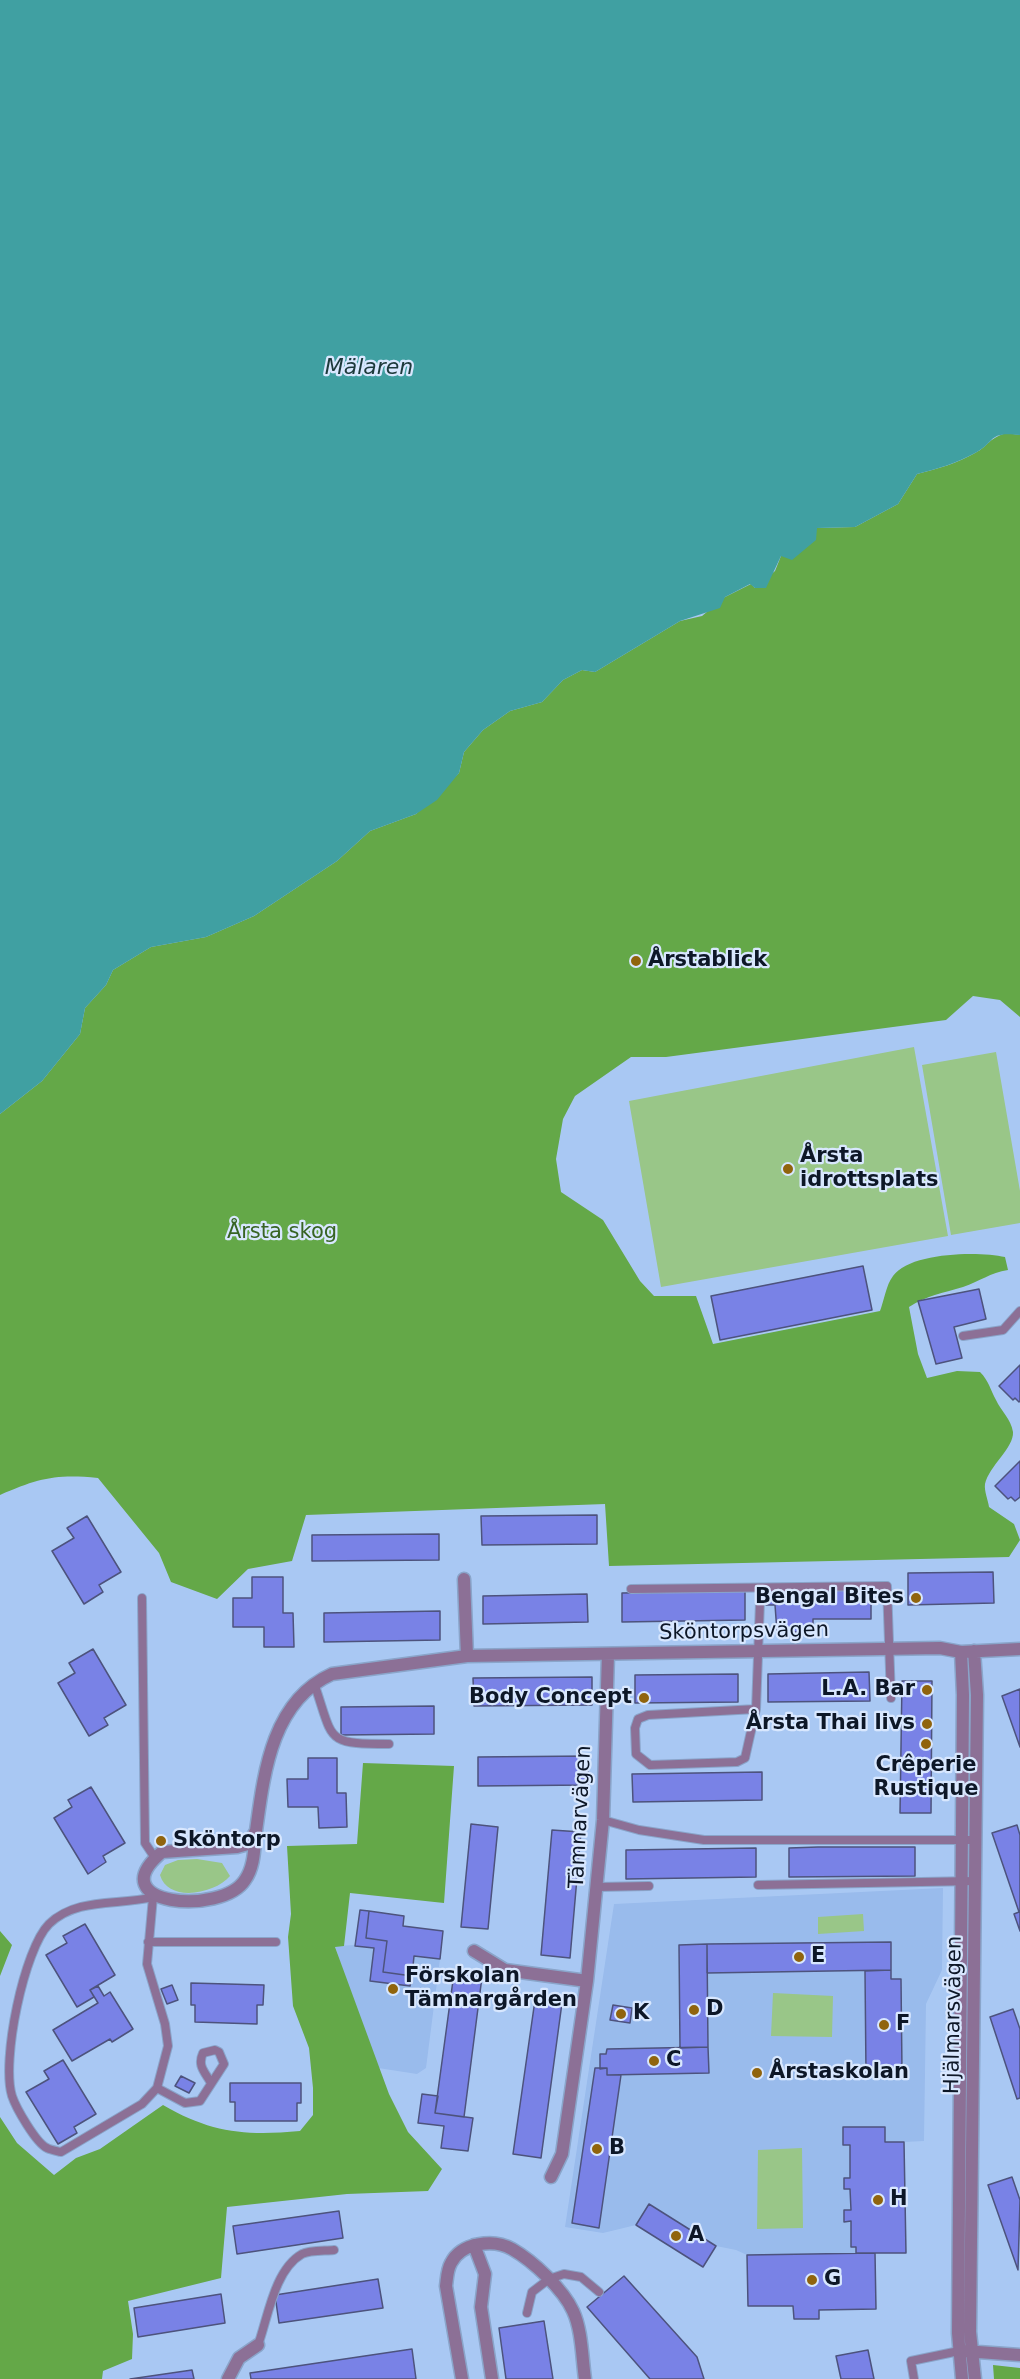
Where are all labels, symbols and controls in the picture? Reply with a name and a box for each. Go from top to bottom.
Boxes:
water label: Mälaren [325,355,413,381]
place label: Årstablick [648,948,767,974]
marker: Årstablick [629,954,643,968]
place label: Årsta idrottsplats [800,1144,939,1194]
marker: Årsta idrottsplats [781,1162,795,1176]
park label: Årsta skog [227,1220,337,1246]
place label: Bengal Bites [755,1585,904,1611]
marker: Bengal Bites [909,1591,923,1605]
street label: Sköntorpsvägen [659,1618,829,1646]
place label: L.A. Bar [821,1677,915,1703]
marker: L.A. Bar [920,1683,934,1697]
place label: Body Concept [469,1685,632,1711]
marker: Body Concept [637,1691,651,1705]
place label: Årsta Thai livs [746,1711,915,1737]
marker: Årsta Thai livs [920,1717,934,1731]
marker: Crêperie Rustique [919,1737,933,1751]
street label: Tämnarvägen [565,1745,597,1889]
place label: Crêperie Rustique [873,1753,979,1803]
place label: Sköntorp [173,1828,281,1854]
marker: Sköntorp [154,1834,168,1848]
street label: Hjälmarsvägen [940,1936,968,2094]
place label: E [811,1944,825,1970]
marker: E [792,1950,806,1964]
place label: Förskolan Tämnargården [405,1964,577,2014]
marker: Förskolan Tämnargården [386,1982,400,1996]
place label: D [706,1997,723,2023]
place label: K [633,2001,649,2027]
marker: D [687,2003,701,2017]
marker: K [614,2007,628,2021]
place label: F [896,2012,910,2038]
marker: F [877,2018,891,2032]
place label: C [666,2048,681,2074]
marker: C [647,2054,661,2068]
place label: Årstaskolan [769,2060,909,2086]
marker: Årstaskolan [750,2066,764,2080]
place label: B [609,2136,625,2162]
marker: B [590,2142,604,2156]
place label: H [890,2187,908,2213]
marker: H [871,2193,885,2207]
place label: A [688,2223,704,2249]
marker: A [669,2229,683,2243]
place label: G [824,2267,841,2293]
marker: G [805,2273,819,2287]

